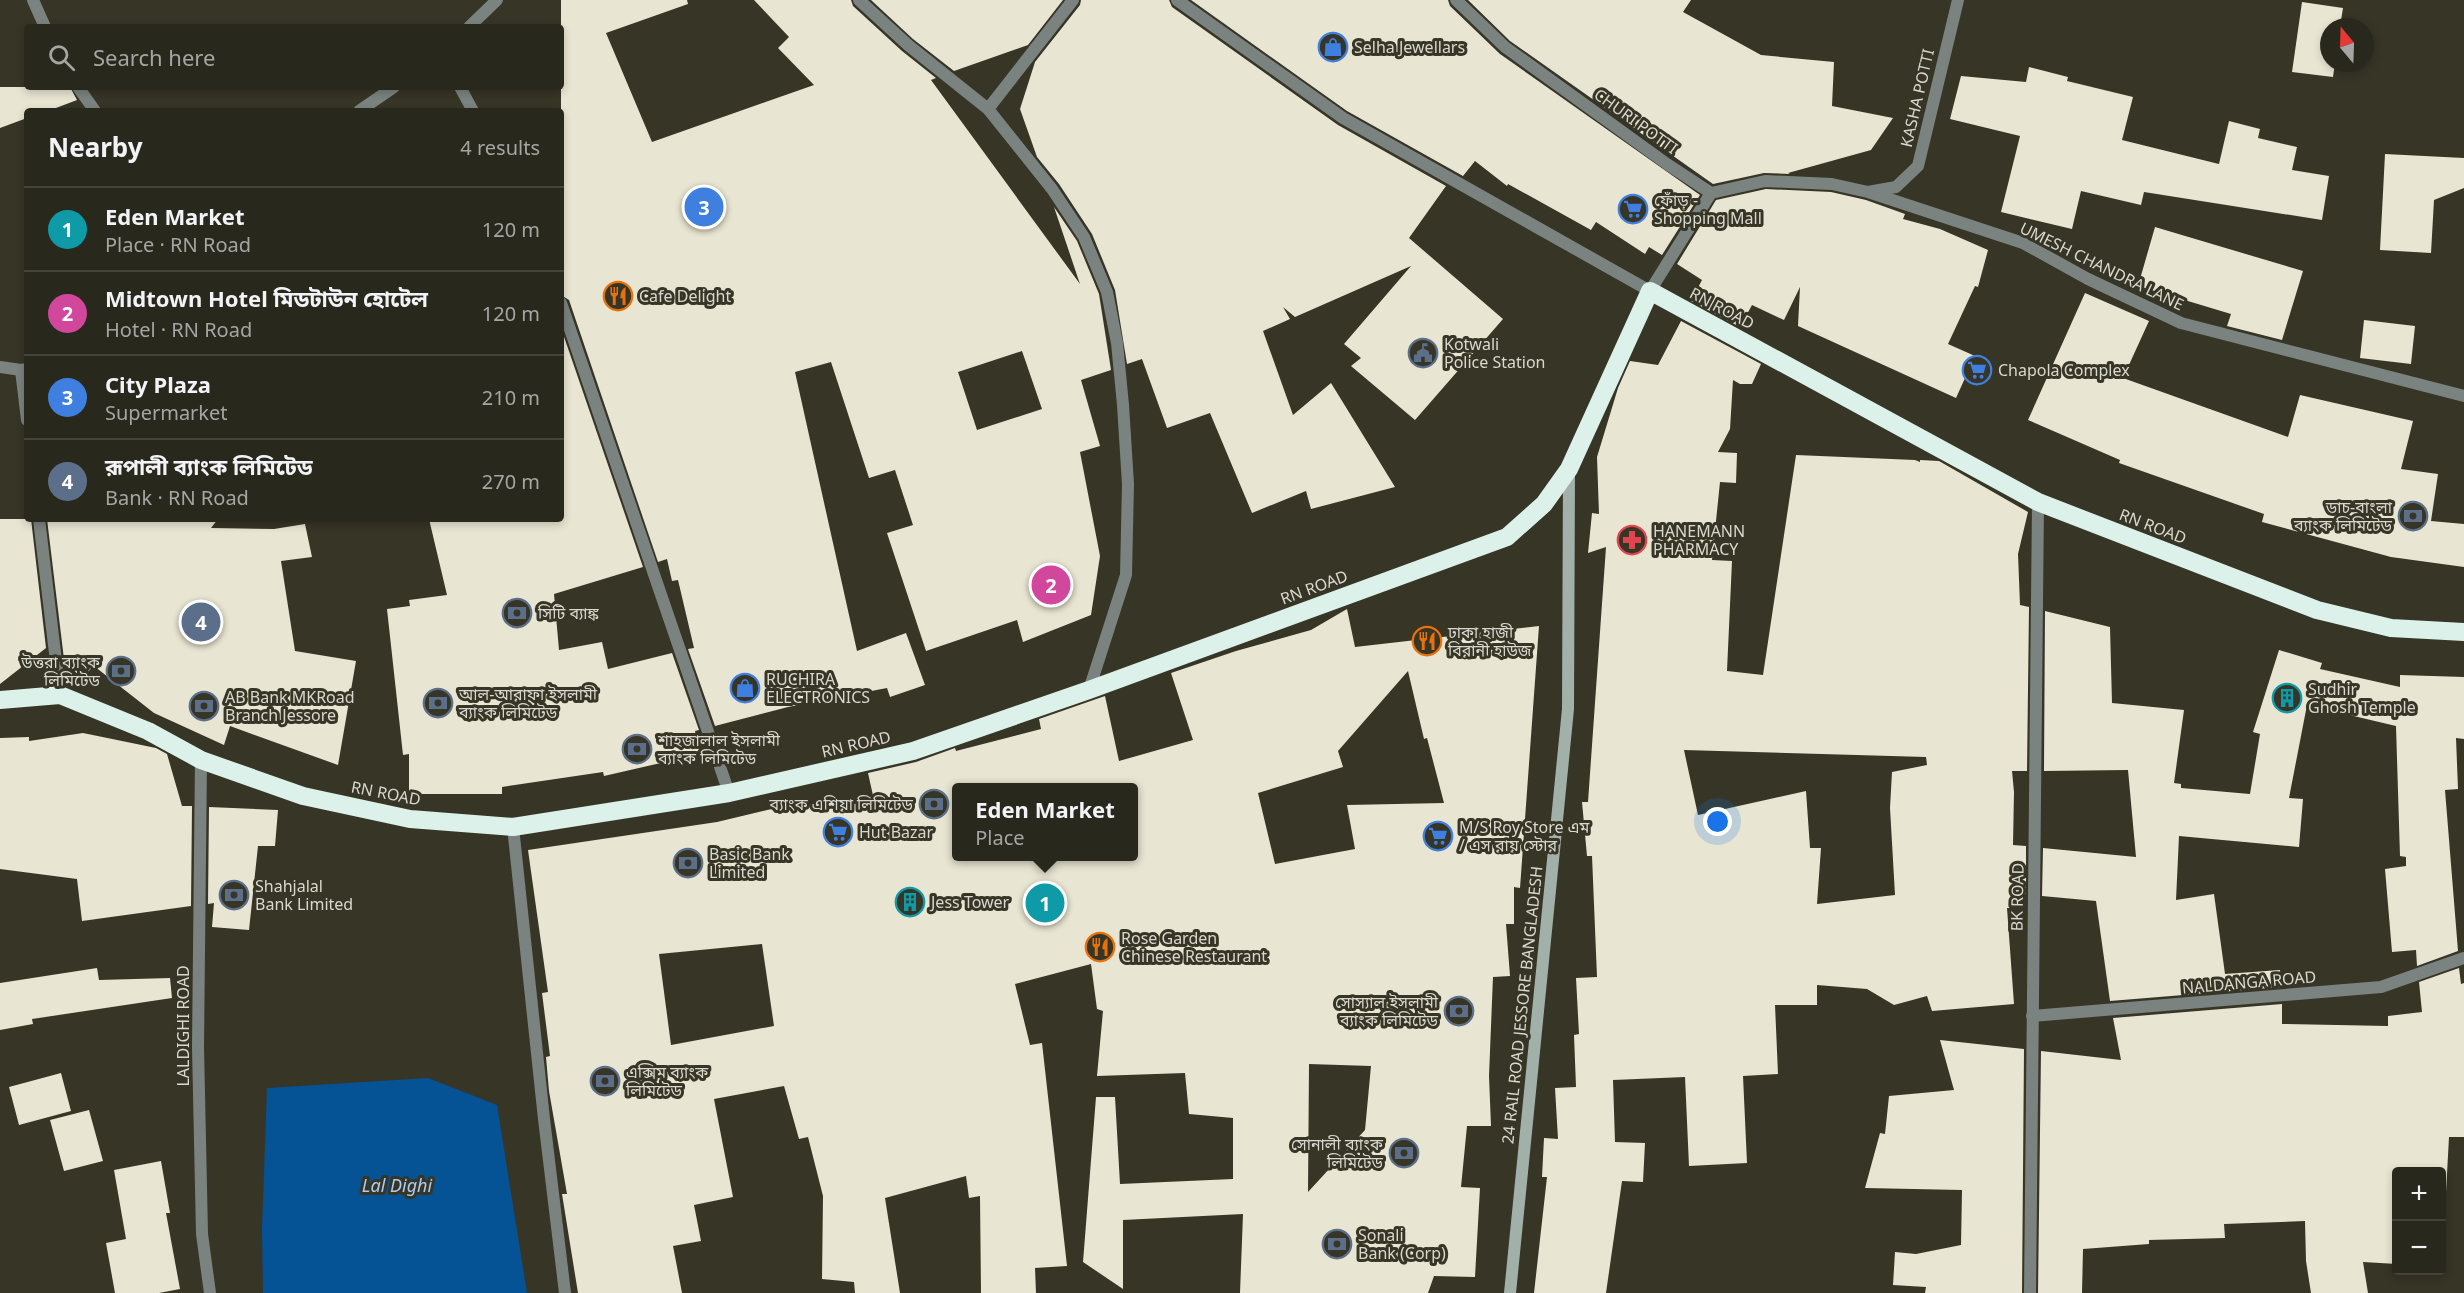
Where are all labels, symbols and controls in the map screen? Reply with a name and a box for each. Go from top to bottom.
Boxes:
north arrow [2320,18,2374,72]
search box [24,24,564,90]
shop icon: Selha Jewellars [1317,31,1349,63]
place label: Selha Jewellars [1354,36,1465,58]
icon: search [45,41,78,74]
text: Search here [93,42,215,72]
street label: KASHA POTTI [1895,47,1939,149]
street label: CHURI POTTI [1590,83,1682,159]
text: Nearby [48,129,143,165]
text: 4 results [460,134,540,161]
pin: 3 [684,184,724,230]
place label: ফোঁড় - Shopping Mall [1654,189,1762,229]
supermarket icon: ফোঁড় - Shopping Mall [1617,193,1649,225]
text: Eden Market [105,201,244,231]
text: 1 [62,216,73,243]
text: 120 m [482,216,540,243]
street label: UMESH CHANDRA LANE [2016,217,2188,315]
text: Place · RN Road [105,231,251,258]
restaurant icon: Cafe Delight [602,280,634,312]
street label: RN ROAD [1686,282,1758,334]
text: Midtown Hotel মিডটাউন হোটেল [105,283,428,313]
place label: Cafe Delight [639,285,731,307]
text: 2 [62,300,73,327]
text: 120 m [482,300,540,327]
text: Hotel · RN Road [105,316,252,343]
place label: Kotwali Police Station [1444,333,1546,373]
public building icon: Kotwali Police Station [1407,337,1439,369]
supermarket icon: Chapola Complex [1961,354,1993,386]
place label: Chapola Complex [1998,359,2130,381]
text: City Plaza [105,369,211,399]
text: 3 [62,384,73,411]
text: 210 m [482,384,540,411]
text: Supermarket [105,399,228,426]
text: রূপালী ব্যাংক লিমিটেড [105,451,313,481]
text: 4 [62,468,73,495]
text: 270 m [482,468,540,495]
text: Bank · RN Road [105,484,249,511]
place label: ডাচ-বাংলা ব্যাংক লিমিটেড [2293,496,2393,536]
bank icon: ডাচ-বাংলা ব্যাংক লিমিটেড [2397,500,2429,532]
street label: RN ROAD [2116,503,2190,549]
place label: HANEMANN PHARMACY [1653,520,1745,560]
pharmacy icon: HANEMANN PHARMACY [1616,524,1648,556]
pin: 2 [1032,562,1070,608]
street label: RN ROAD [1277,565,1351,609]
bank icon: সিটি ব্যাঙ্ক [501,597,533,629]
pin: 4 [182,600,220,644]
place label: সিটি ব্যাঙ্ক [537,602,600,624]
place label: ঢাকা হাজী বিরানী হাউজ [1447,621,1532,661]
restaurant icon: ঢাকা হাজী বিরানী হাউজ [1411,625,1443,657]
place label: উত্তরা ব্যাংক লিমিটেড [20,651,101,691]
bank icon: উত্তরা ব্যাংক লিমিটেড [105,655,137,687]
place label: RUCHIRA ELECTRONICS [766,668,870,708]
shop icon: RUCHIRA ELECTRONICS [729,672,761,704]
place label: Sudhir Ghosh Temple [2308,678,2416,718]
building icon: Sudhir Ghosh Temple [2271,682,2303,714]
place label: আল-আরাফা ইসলামী ব্যাংক লিমিটেড [458,683,598,723]
place label: AB Bank MKRoad Branch Jessore [225,686,355,726]
bank icon: আল-আরাফা ইসলামী ব্যাংক লিমিটেড [422,687,454,719]
bank icon: AB Bank MKRoad Branch Jessore [188,690,220,722]
street label: RN ROAD [819,725,893,763]
place label: শাহজালাল ইসলামী ব্যাংক লিমিটেড [657,729,781,769]
bank icon: শাহজালাল ইসলামী ব্যাংক লিমিটেড [621,733,653,765]
street label: RN ROAD [349,775,423,811]
popup [952,783,1138,861]
bank icon: ব্যাংক এশিয়া লিমিটেড [918,788,950,820]
place label: ব্যাংক এশিয়া লিমিটেড [769,793,914,815]
text: Eden Market [975,794,1115,824]
your location [1703,807,1732,836]
supermarket icon: Hut Bazar [822,816,854,848]
place label: M/S Roy Store এম / এস রায় স্টোর [1459,816,1589,856]
supermarket icon: M/S Roy Store এম / এস রায় স্টোর [1422,820,1454,852]
place label: Hut Bazar [859,821,934,843]
text: Place [975,824,1025,851]
place label: Basic Bank Limited [709,843,790,883]
bank icon: Basic Bank Limited [672,847,704,879]
street label: BK ROAD [2005,863,2029,931]
street label: 24 RAIL ROAD JESSORE BANGLADESH [1496,865,1548,1145]
place label: Shahjalal Bank Limited [255,875,353,915]
bank icon: Shahjalal Bank Limited [218,879,250,911]
pin: 1 [1026,880,1064,926]
building icon: Jess Tower [894,886,926,918]
place label: Jess Tower [929,891,1010,913]
place label: Rose Garden Chinese Restaurant [1121,927,1267,967]
restaurant icon: Rose Garden Chinese Restaurant [1084,931,1116,963]
street label: LALDIGHI ROAD [172,965,194,1087]
street label: NALDANGA ROAD [2181,965,2317,999]
place label: সোস্যাল ইসলামী ব্যাংক লিমিটেড [1335,991,1439,1031]
bank icon: সোস্যাল ইসলামী ব্যাংক লিমিটেড [1443,995,1475,1027]
place label: এক্সিম ব্যাংক লিমিটেড [625,1061,709,1101]
bank icon: এক্সিম ব্যাংক লিমিটেড [589,1065,621,1097]
place label: সোনালী ব্যাংক লিমিটেড [1291,1133,1384,1173]
bank icon: সোনালী ব্যাংক লিমিটেড [1388,1137,1420,1169]
map controls [2392,1167,2446,1275]
button: + [2392,1167,2446,1221]
water label: Lal Dighi [362,1173,432,1197]
button: − [2392,1221,2446,1275]
place label: Sonali Bank (Corp) [1358,1224,1446,1264]
bank icon: Sonali Bank (Corp) [1321,1228,1353,1260]

